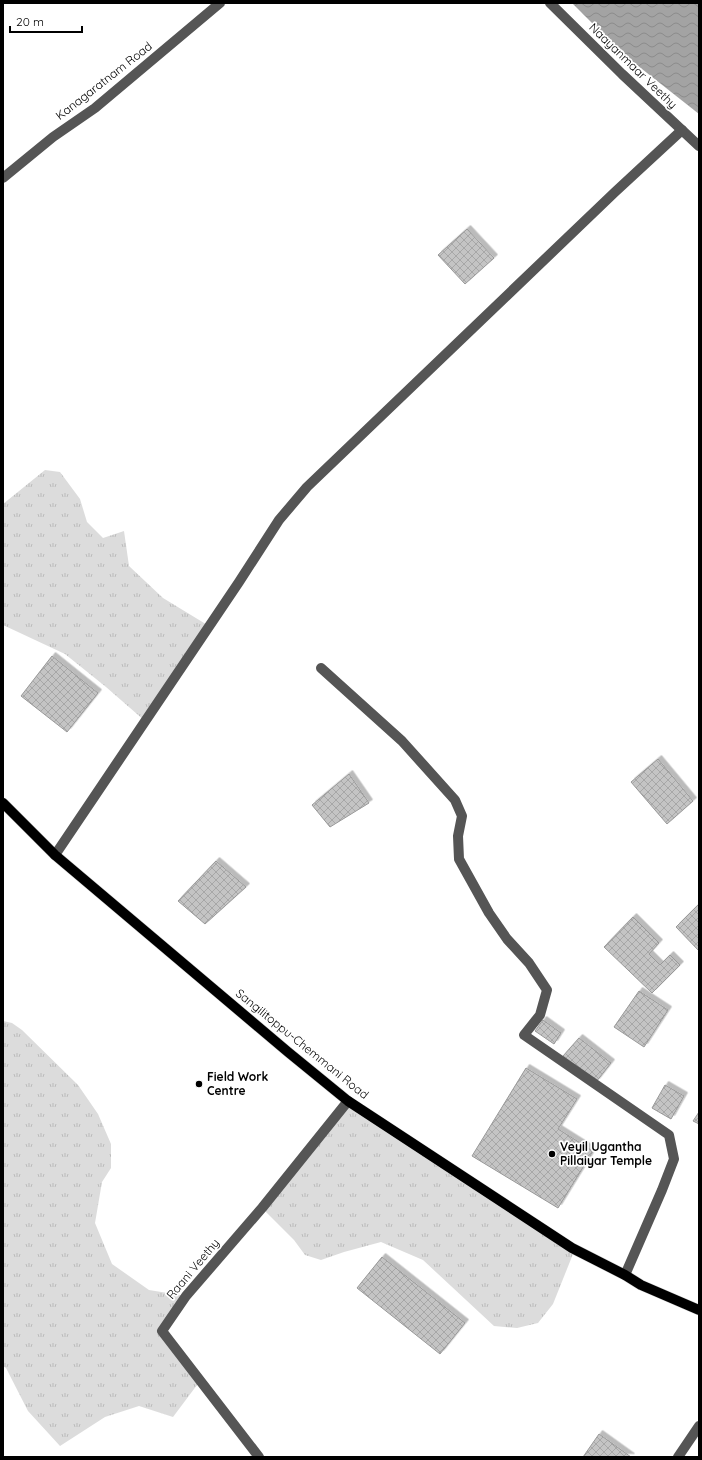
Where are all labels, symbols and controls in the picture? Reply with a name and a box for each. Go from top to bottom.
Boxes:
scale bar [10,8,82,34]
text: 20 m [16,14,44,29]
street label: Naayanmaar Veethy [586,20,681,112]
street label: Kanagaratnam Road [52,38,155,123]
street label: Sangilitoppu-Chemmani Road [233,985,372,1102]
place label: Field Work Centre [207,1069,269,1098]
marker: Field Work Centre [194,1079,204,1089]
place label: Veyil Ugantha Pillaiyar Temple [560,1139,652,1168]
marker: Veyil Ugantha Pillaiyar Temple [547,1149,557,1159]
street label: Raani Veethy [163,1235,222,1302]

